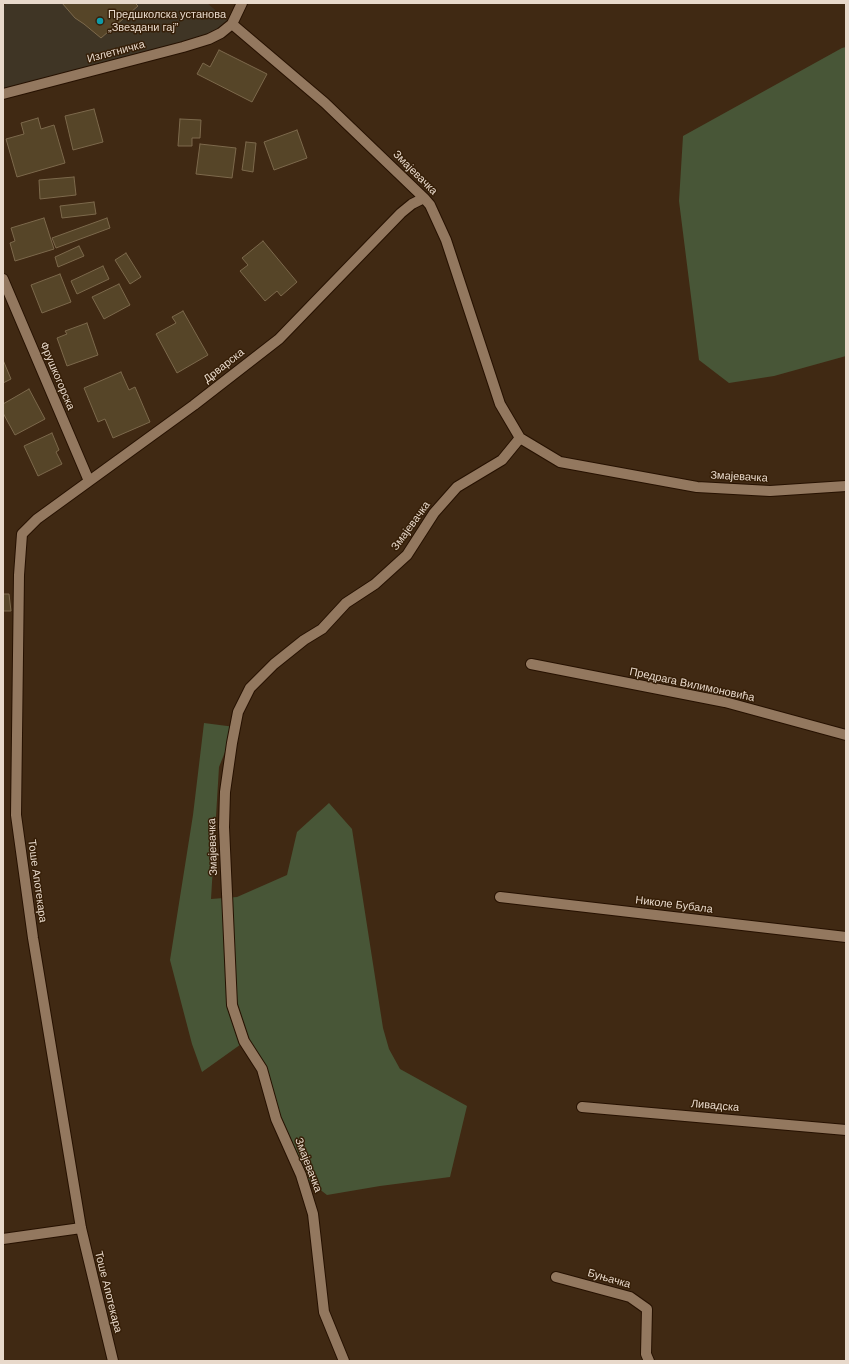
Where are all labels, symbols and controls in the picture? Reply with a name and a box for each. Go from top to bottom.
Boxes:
place label: Предшколска установа „Звездани гај” [108,8,226,34]
marker: Предшколска установа „Звездани гај” [95,16,105,26]
street label: Излетничка [86,38,146,66]
street label: Змајевачка [390,148,440,198]
street label: Фрушкогорска [37,340,77,412]
street label: Дрварска [201,346,247,386]
street label: Змајевачка [710,469,768,485]
street label: Змајевачка [389,499,433,553]
street label: Предрага Вилимоновића [628,665,756,705]
street label: Змајевачка [205,818,221,876]
street label: Тоше Апотекара [25,839,49,923]
street label: Николе Бубала [635,894,713,916]
street label: Ливадска [690,1097,740,1115]
street label: Змајевачка [292,1136,324,1194]
street label: Тоше Апотекара [91,1250,125,1334]
street label: Буњачка [586,1267,632,1291]

